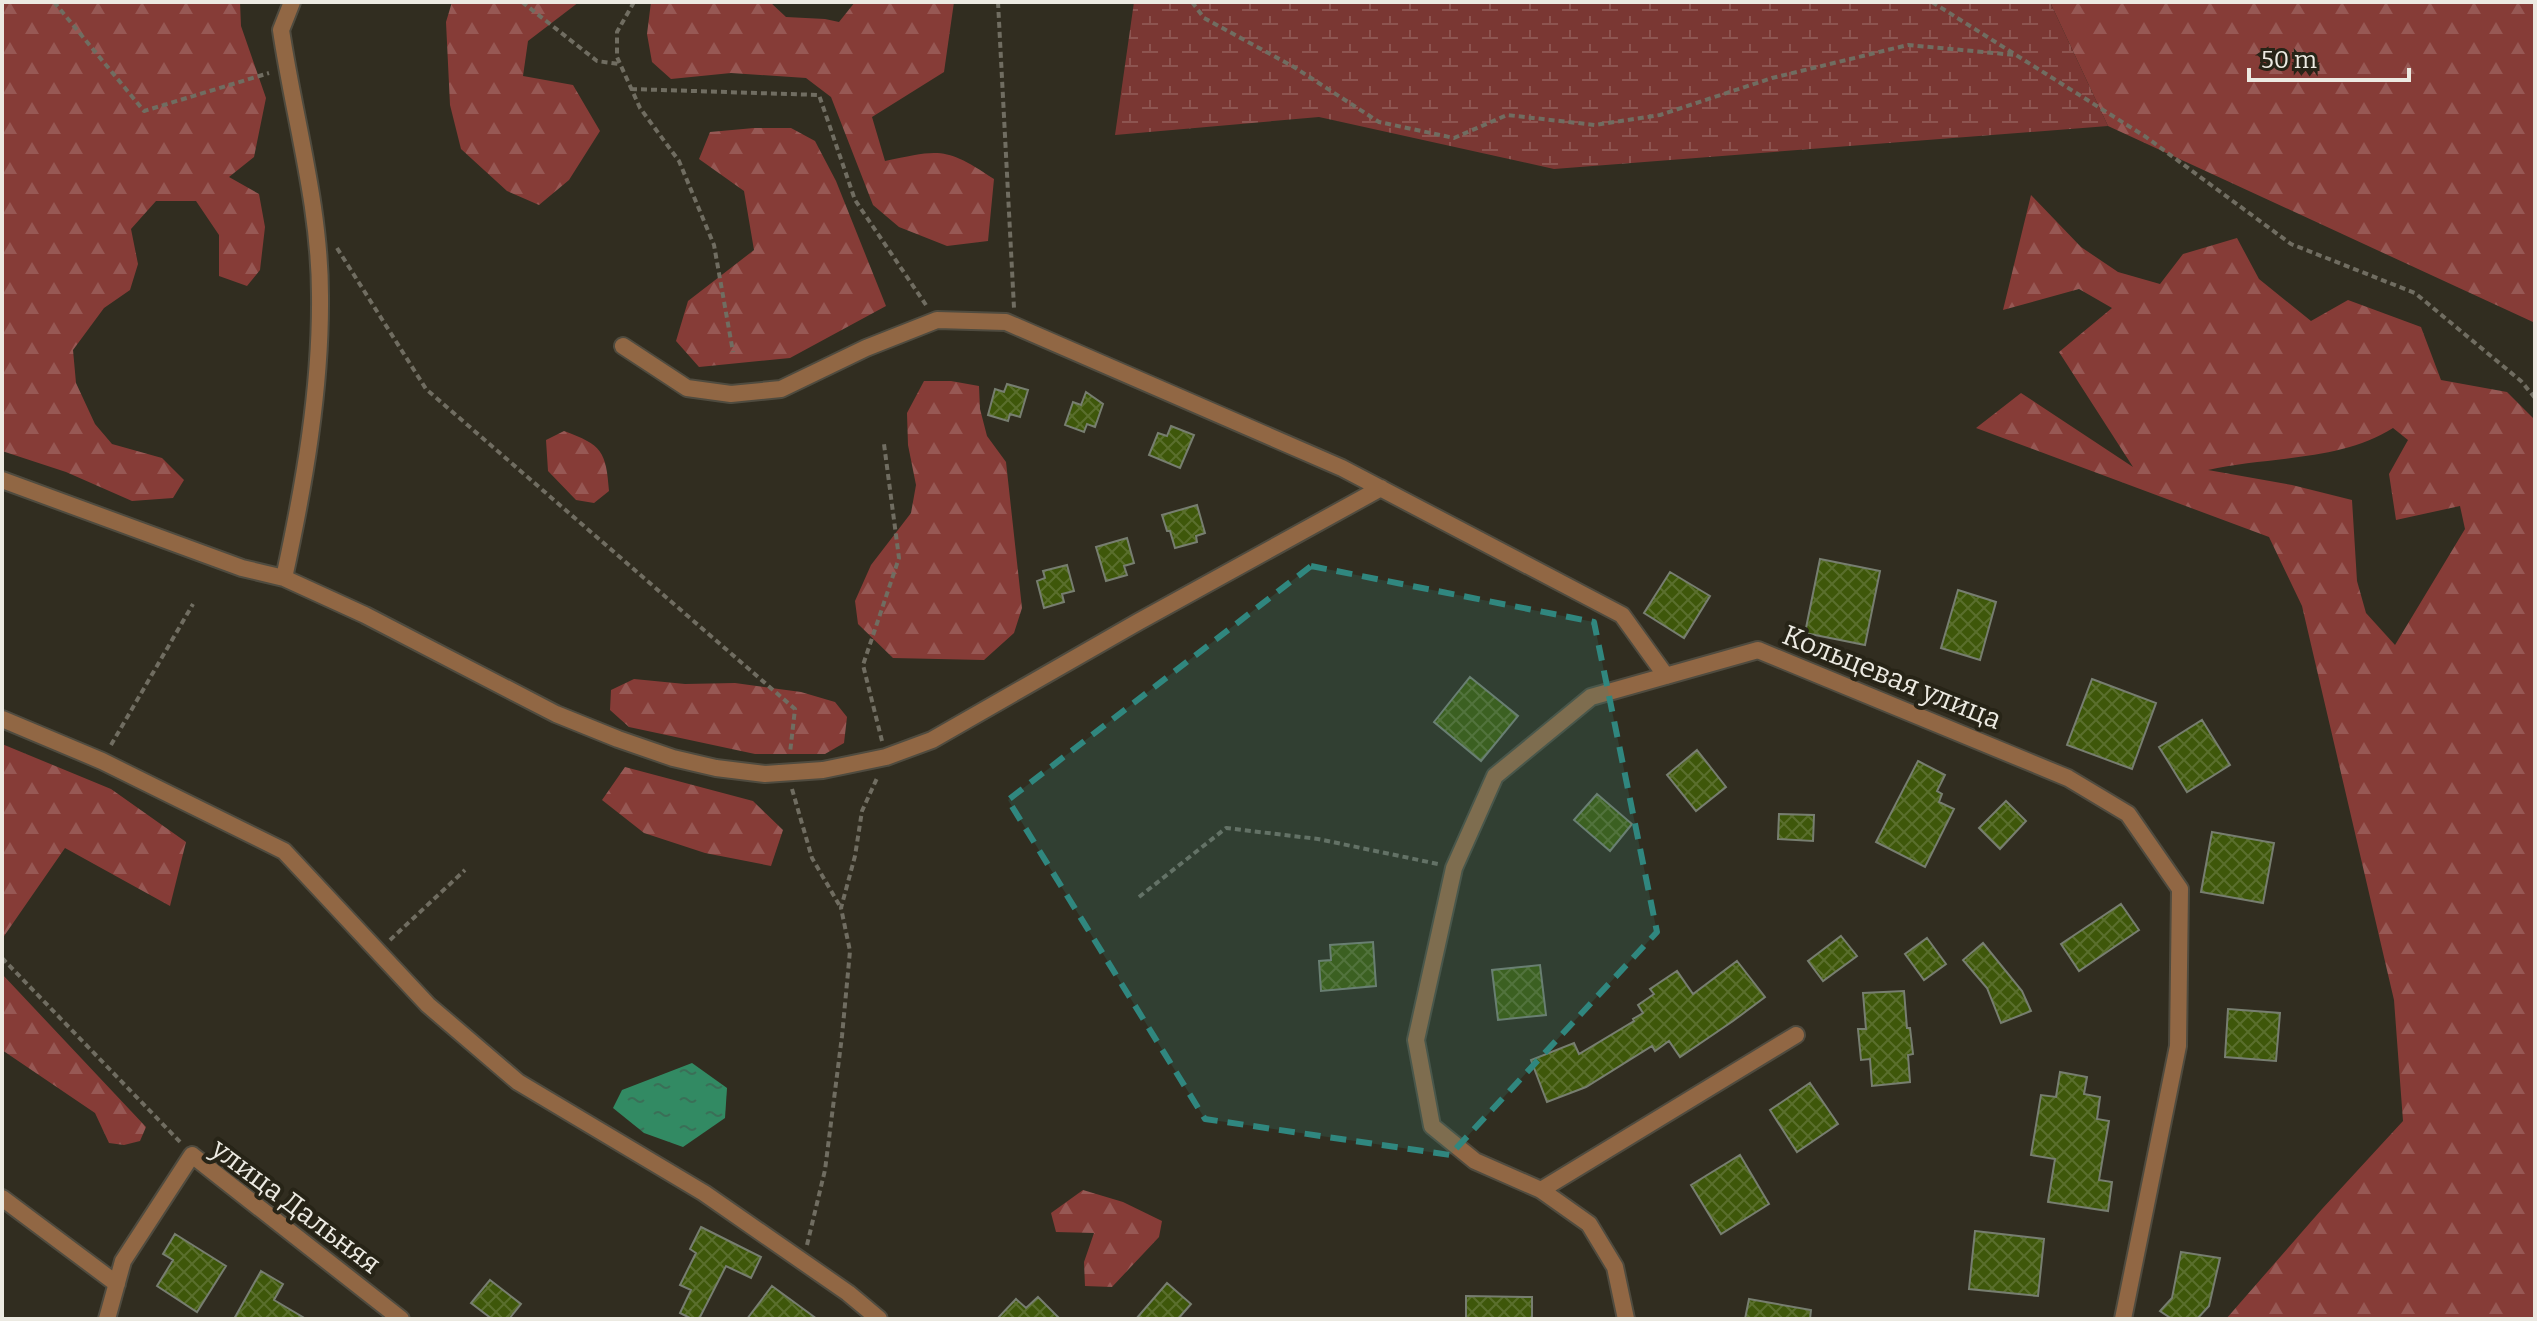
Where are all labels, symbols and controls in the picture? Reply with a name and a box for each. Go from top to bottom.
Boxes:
scale bar [2249,32,2409,82]
text: 50 m [2261,46,2317,74]
street label: Кольцевая улица [1778,618,2006,736]
street label: улица Дальняя [204,1131,387,1280]

